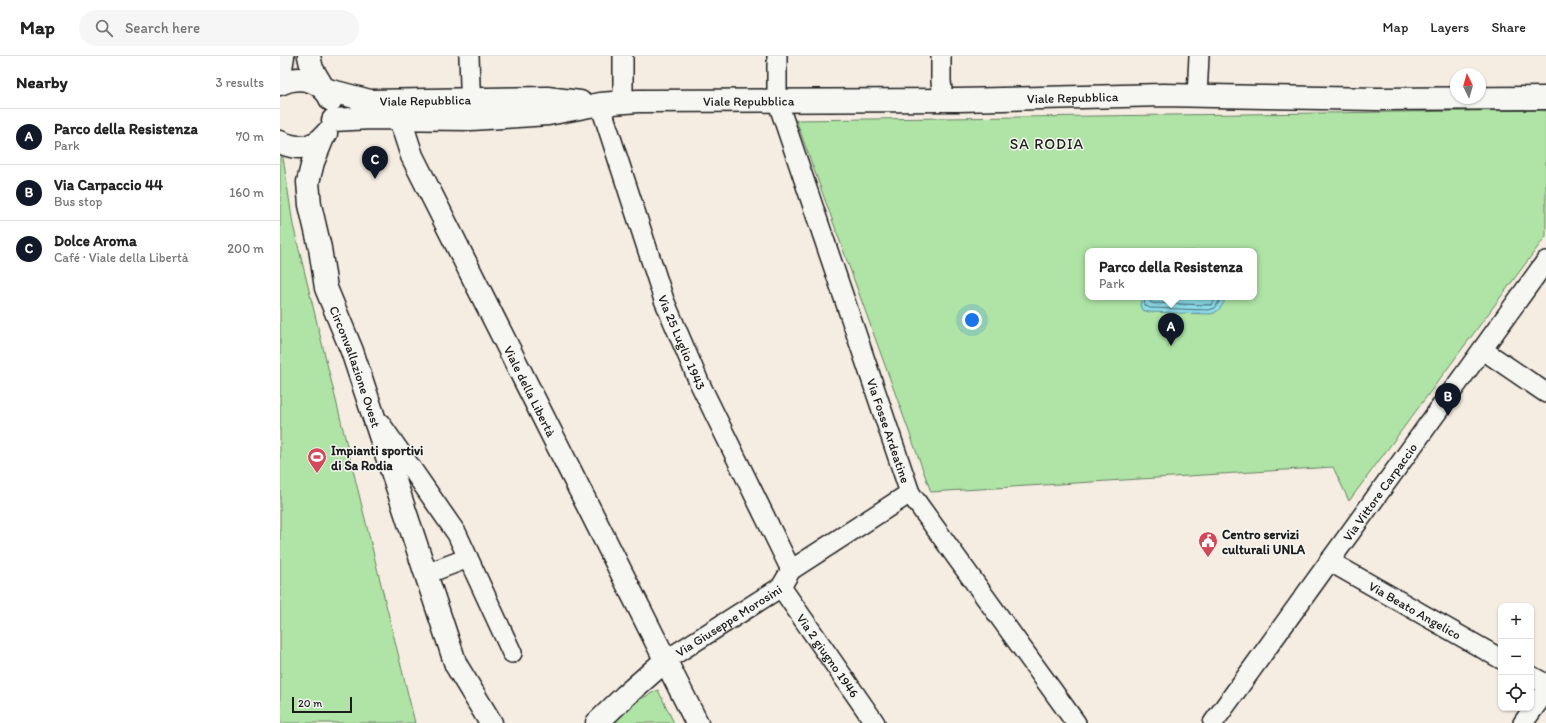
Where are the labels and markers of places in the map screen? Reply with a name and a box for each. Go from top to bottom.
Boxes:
pin: C [362,146,388,179]
pin: A [1158,313,1184,346]
pin: B [1435,383,1461,416]
place label: Impianti sportivi di Sa Rodia [331,443,423,473]
sports icon: Impianti sportivi di Sa Rodia [306,446,328,474]
place label: Centro servizi culturali UNLA [1222,527,1306,557]
public building icon: Centro servizi culturali UNLA [1197,530,1219,558]

